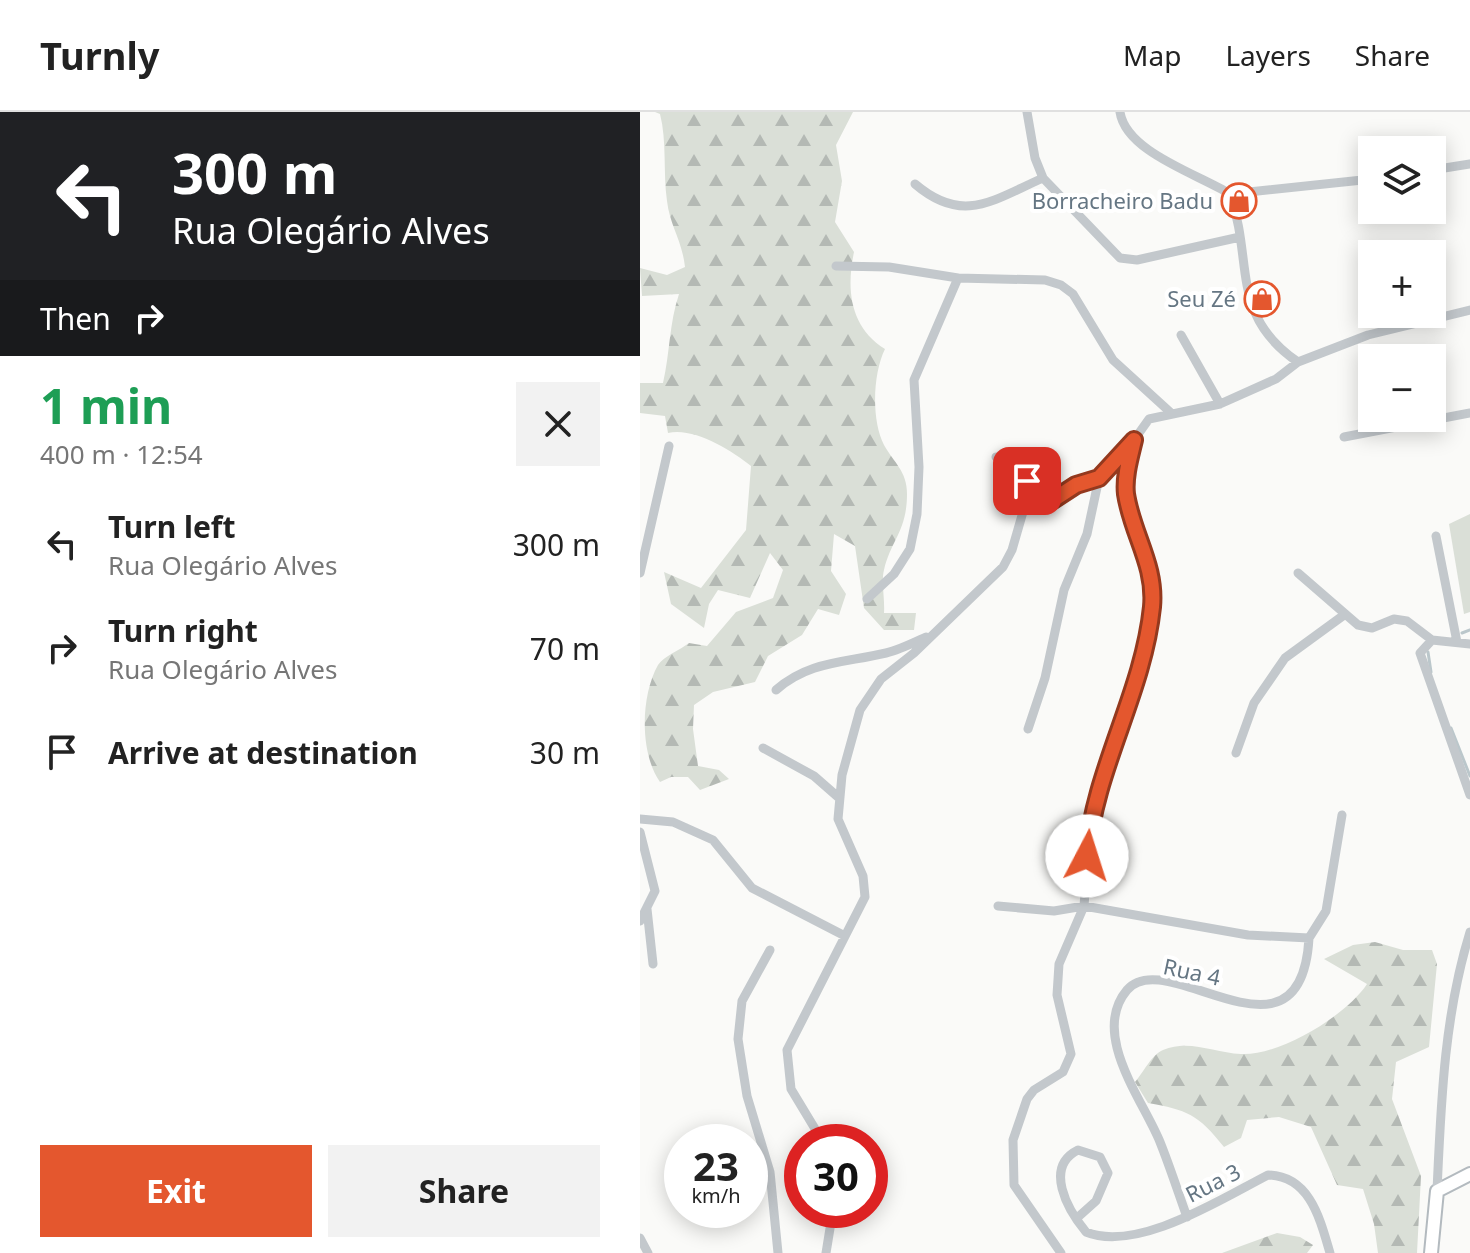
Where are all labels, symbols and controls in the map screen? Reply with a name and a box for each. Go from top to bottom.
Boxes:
text: Turnly [40,29,159,81]
text: Map [1123,36,1181,74]
text: Layers [1225,36,1311,74]
text: Share [1355,36,1430,74]
text: 300 m [172,134,337,210]
map controls [1358,136,1446,432]
button: layers [1358,136,1446,224]
icon: left [40,144,144,248]
shop icon: Borracheiro Badu [1220,182,1258,220]
place label: Borracheiro Badu [1032,185,1213,215]
text: Rua Olegário Alves [172,206,490,255]
button: + [1358,240,1446,328]
shop icon: Seu Zé [1243,280,1281,318]
place label: Seu Zé [1167,283,1236,313]
icon: right [127,296,171,340]
text: Then [40,298,111,339]
button: − [1358,344,1446,432]
text: 1 min [40,373,172,438]
button: close [516,382,600,466]
text: 400 m · 12:54 [40,436,203,472]
pin [993,447,1061,515]
icon: arrive [1005,459,1049,503]
text: Turn left [108,506,236,547]
icon: left [40,522,84,566]
text: 300 m [513,524,600,565]
text: Rua Olegário Alves [108,547,337,583]
text: Turn right [108,610,258,651]
icon: right [40,626,84,670]
text: 70 m [530,628,600,669]
text: Rua Olegário Alves [108,651,337,687]
icon: arrive [40,730,84,774]
text: Arrive at destination [108,732,418,773]
text: 30 m [530,732,600,773]
position arrow [1045,814,1129,898]
street label: Rua 4 [1161,950,1224,992]
speed limit sign: 30 [784,1124,888,1228]
text: 23 [693,1138,739,1193]
button: Exit [40,1145,312,1237]
button: Share [328,1145,600,1237]
street label: Rua 3 [1180,1156,1245,1209]
text: km/h [691,1182,741,1209]

